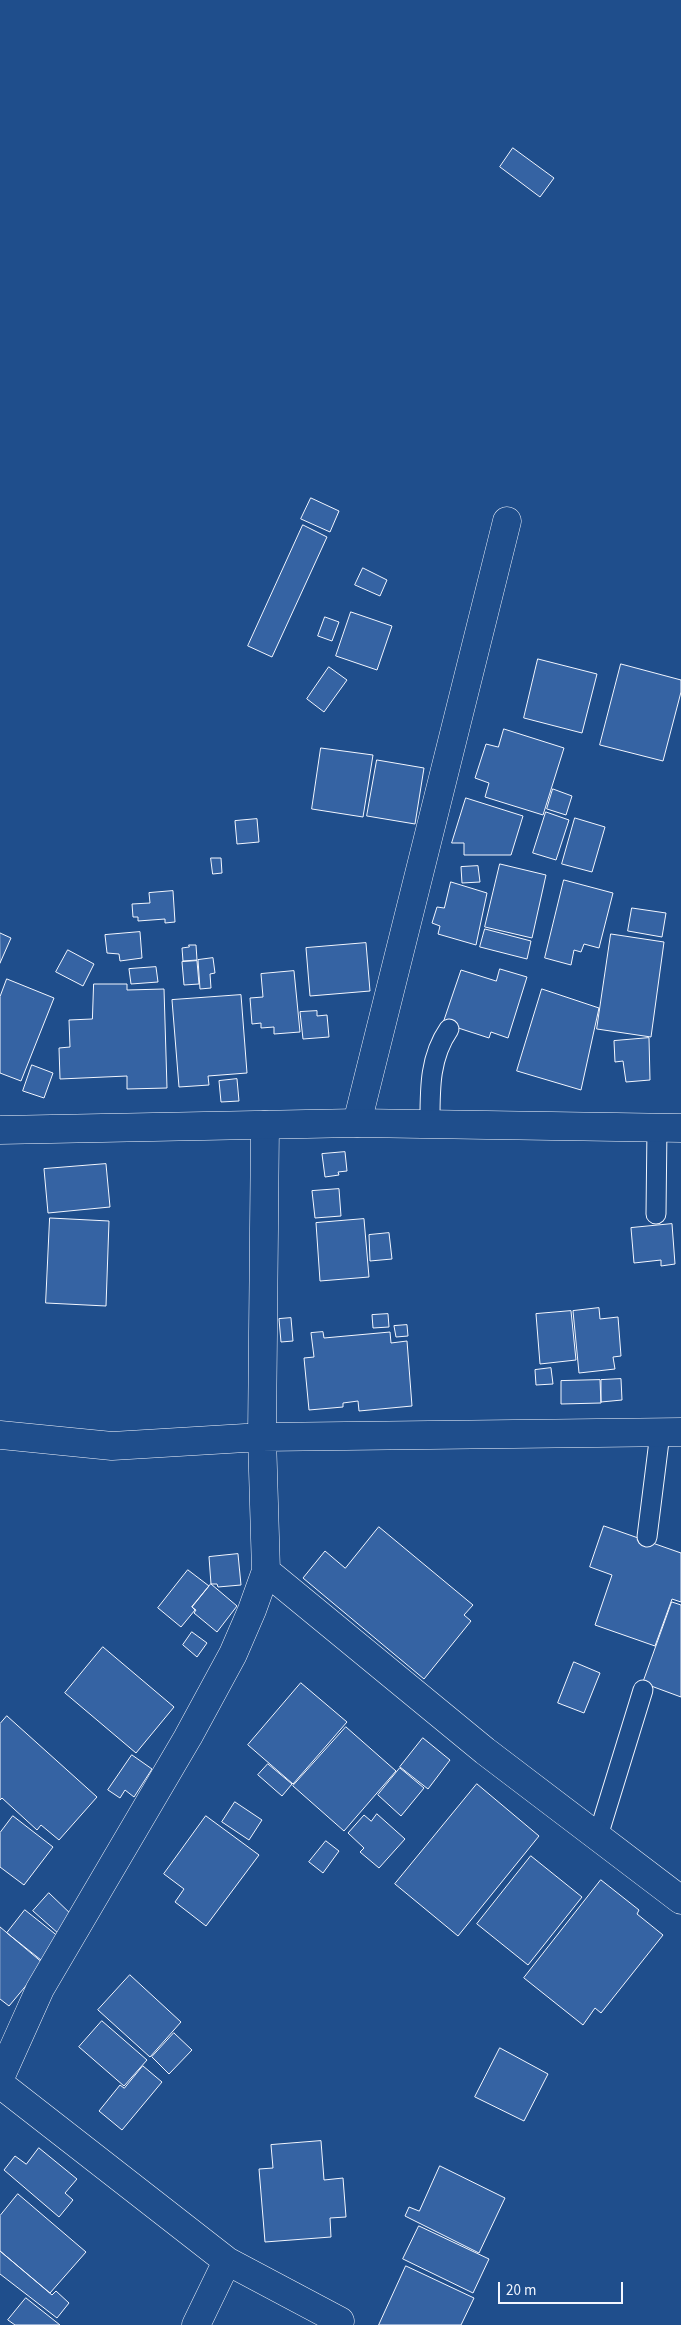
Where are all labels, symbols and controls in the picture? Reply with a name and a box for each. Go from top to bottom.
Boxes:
scale bar [501,2272,626,2304]
text: 20 m [506,2280,536,2301]

